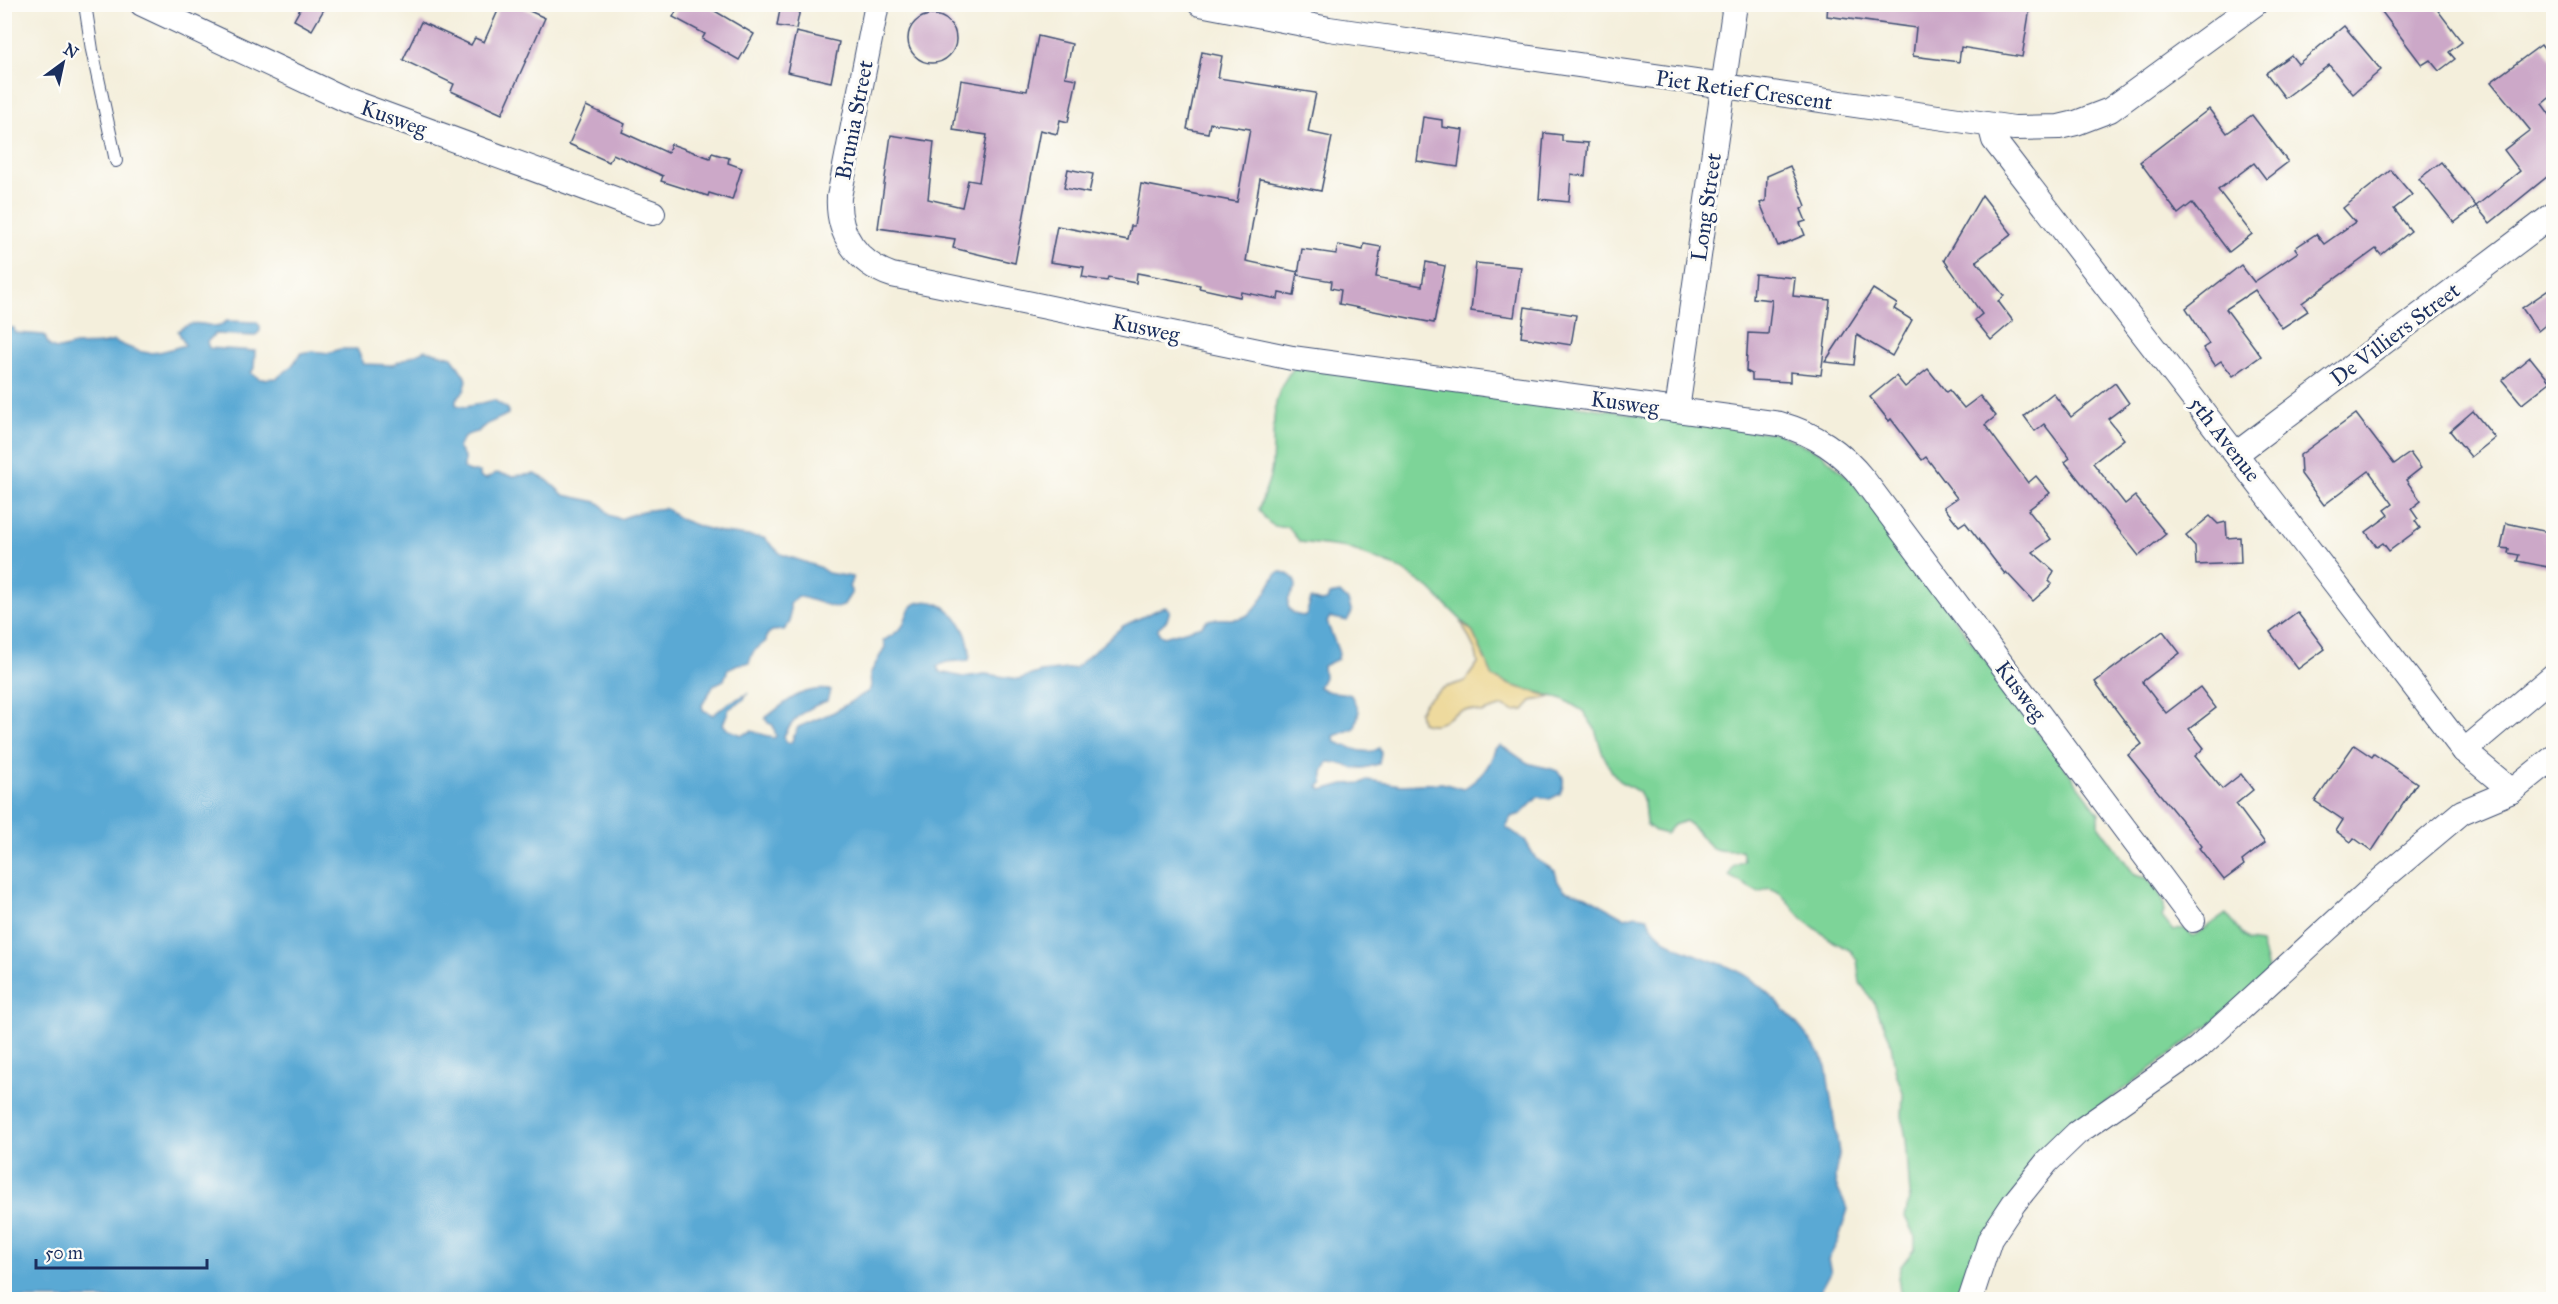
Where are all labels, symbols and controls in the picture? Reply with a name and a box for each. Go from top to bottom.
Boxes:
north arrow [33,33,93,93]
text: N [60,39,82,63]
street label: Brunia Street [829,58,879,182]
street label: Piet Retief Crescent [1654,64,1834,116]
street label: Kusweg [357,94,432,143]
street label: Long Street [1685,151,1727,263]
street label: De Villiers Street [2325,276,2465,392]
street label: Kusweg [1110,308,1183,348]
street label: Kusweg [1589,385,1662,421]
street label: 5th Avenue [2183,391,2267,487]
street label: Kusweg [1990,655,2053,727]
scale bar [36,1232,207,1270]
text: 50 m [45,1242,83,1264]

